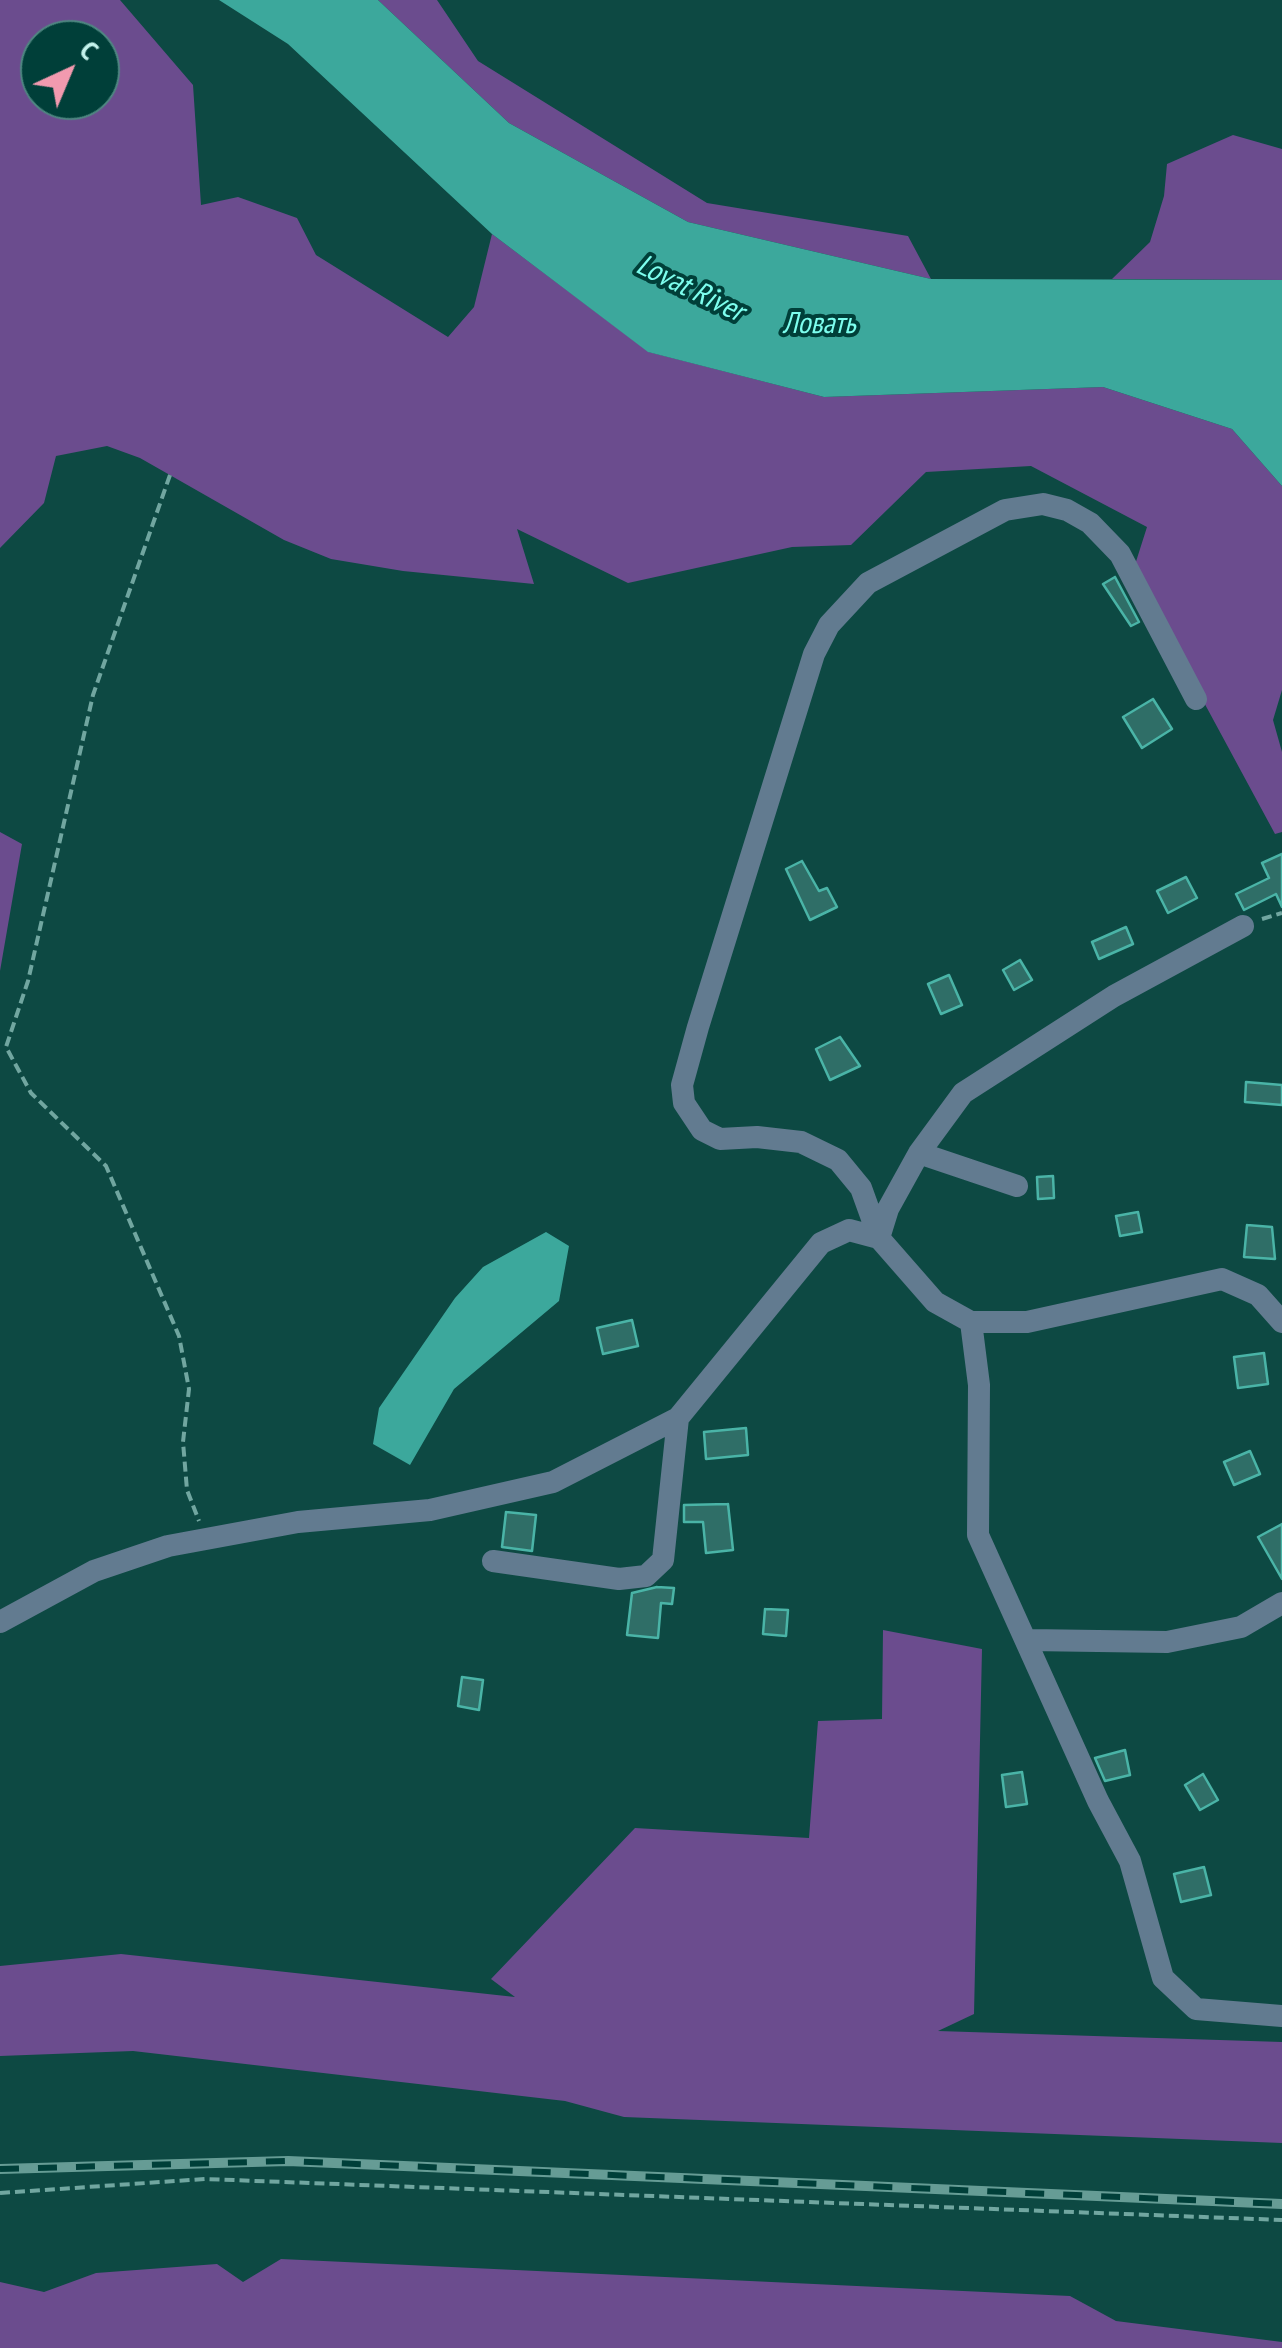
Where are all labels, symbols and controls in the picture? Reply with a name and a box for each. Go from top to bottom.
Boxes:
north arrow [20,20,120,120]
text: С [72,32,107,67]
water label: Lovat River [630,248,750,330]
water label: Ловать [782,306,856,342]

